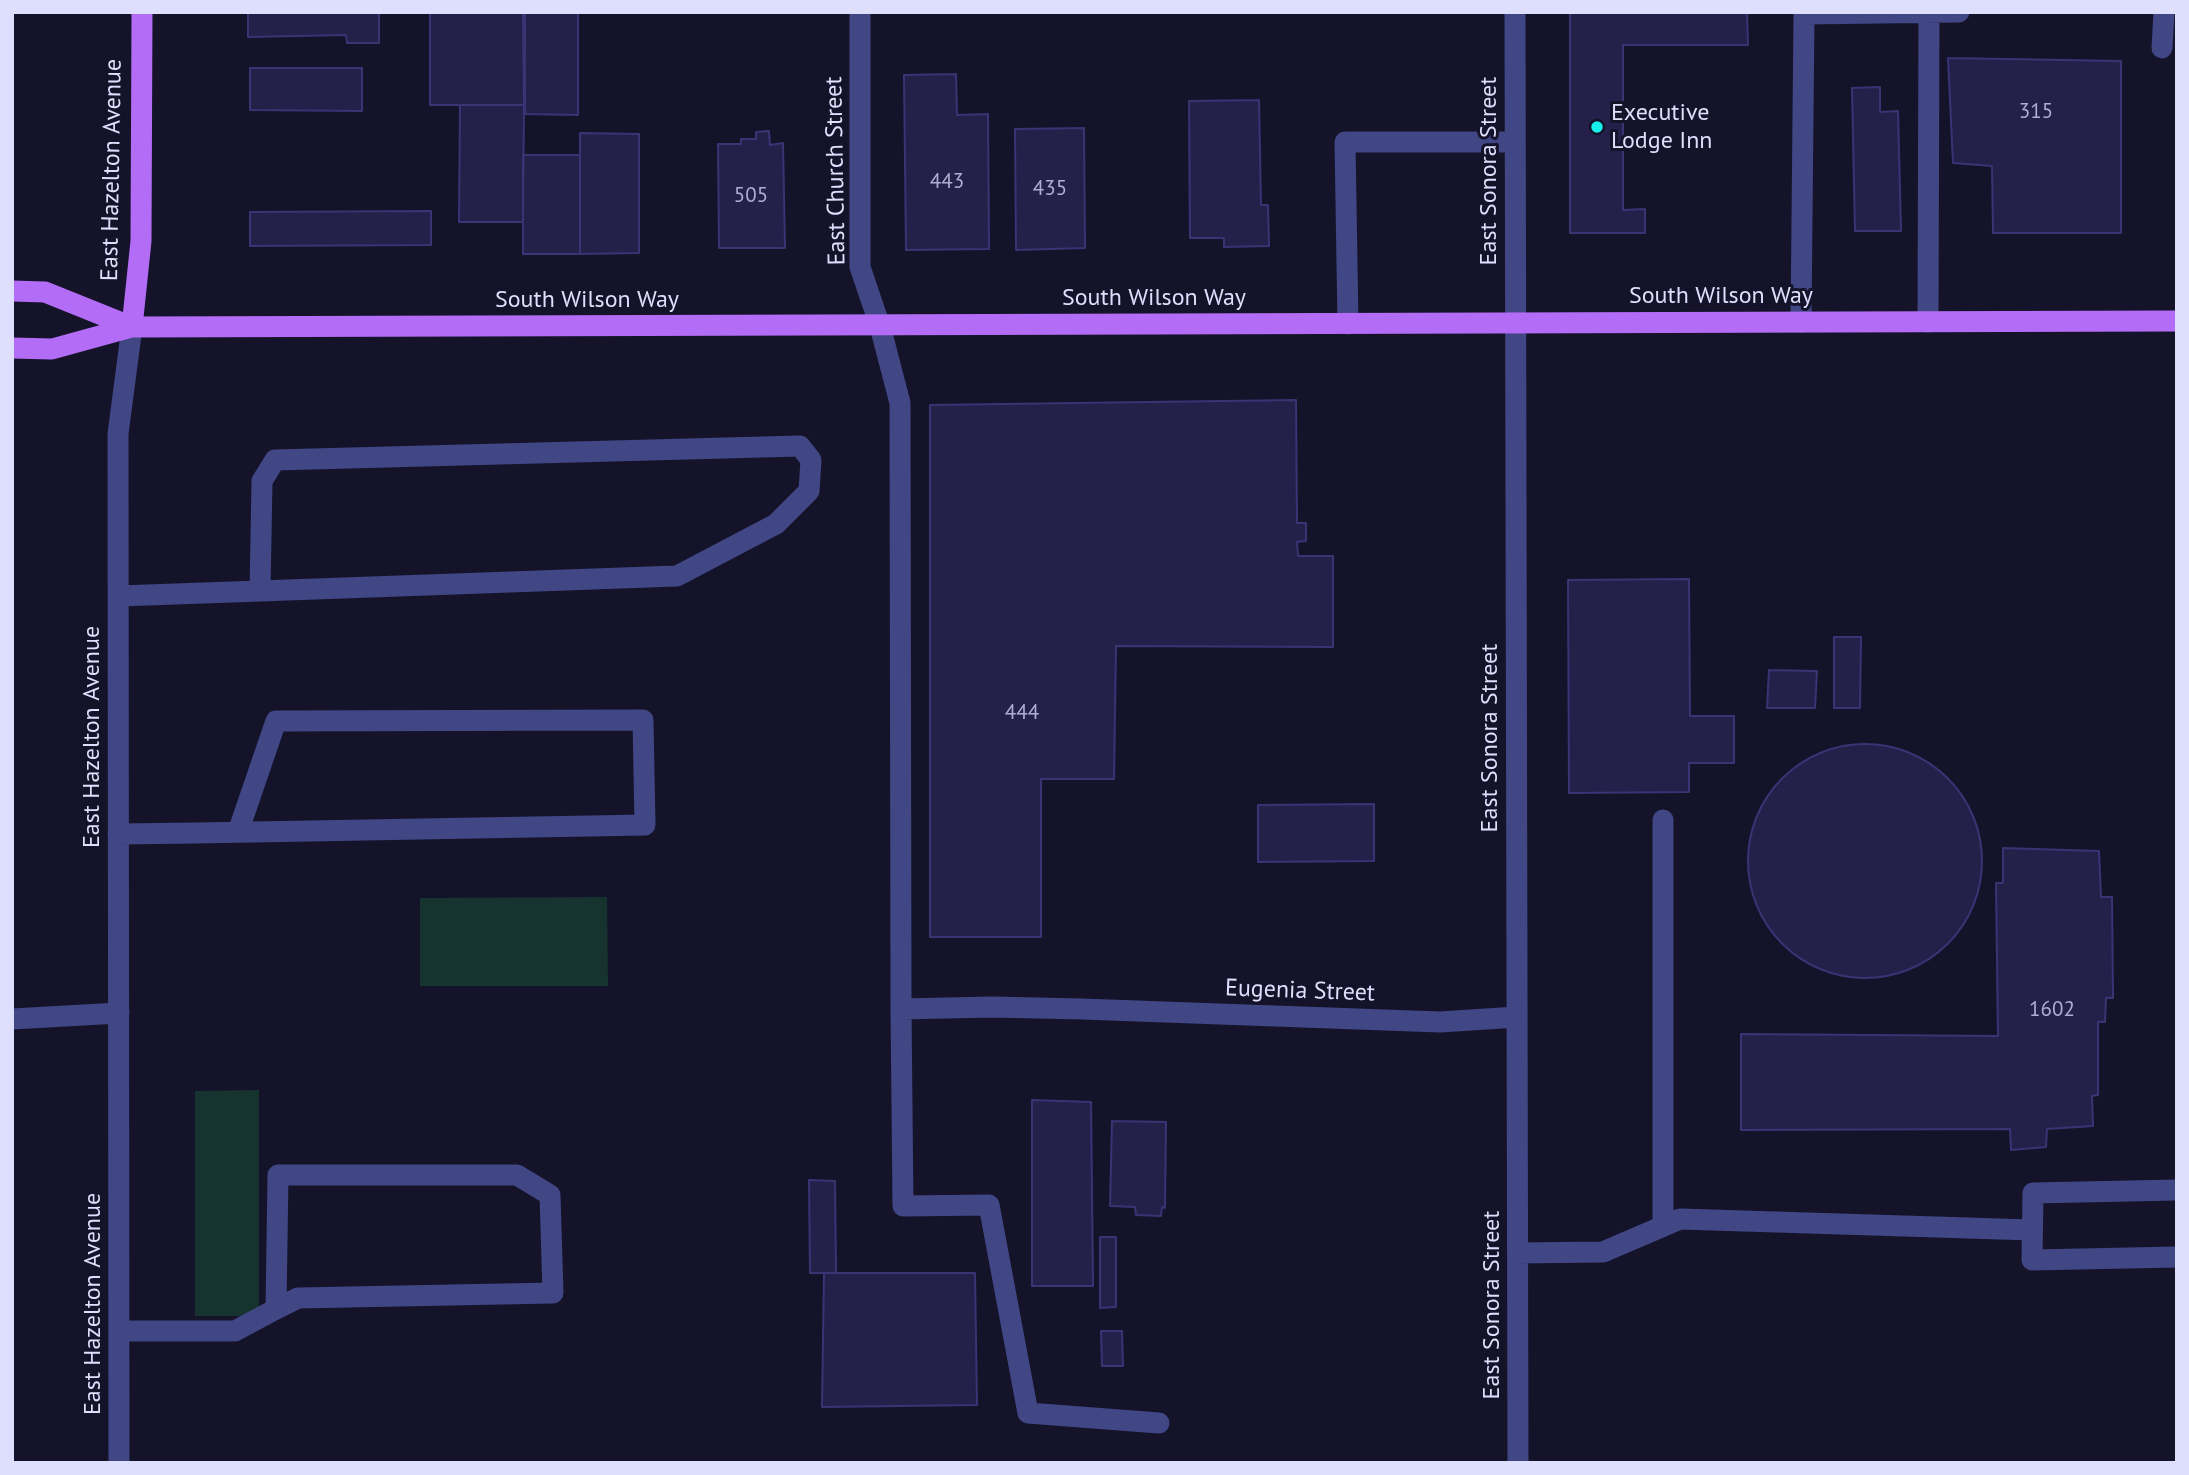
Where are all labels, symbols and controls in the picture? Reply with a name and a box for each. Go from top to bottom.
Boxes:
street label: East Hazelton Avenue [96,59,128,281]
street label: East Church Street [820,76,852,266]
street label: East Sonora Street [1475,77,1503,265]
place label: Executive Lodge Inn [1611,99,1712,155]
house number: 315 [2019,99,2053,125]
marker: Executive Lodge Inn [1589,119,1605,135]
house number: 443 [930,169,964,195]
house number: 435 [1033,176,1067,202]
house number: 505 [734,183,768,209]
street label: South Wilson Way [1629,282,1813,310]
street label: South Wilson Way [1062,284,1246,312]
street label: South Wilson Way [495,286,679,314]
street label: East Hazelton Avenue [78,626,106,848]
street label: East Sonora Street [1476,644,1504,832]
house number: 444 [1005,700,1039,726]
street label: Eugenia Street [1225,974,1375,1008]
house number: 1602 [2029,997,2075,1023]
street label: East Hazelton Avenue [79,1193,107,1415]
street label: East Sonora Street [1478,1211,1506,1399]

